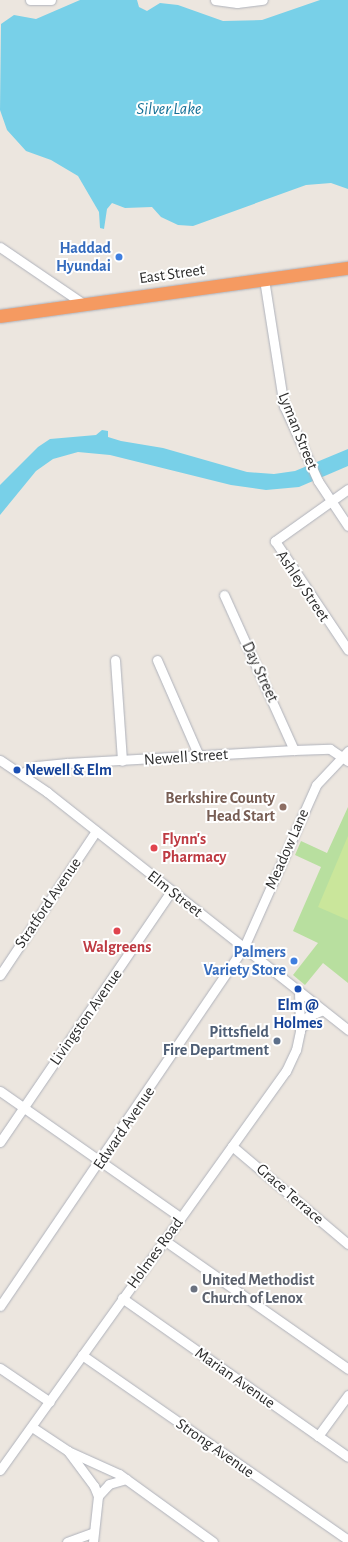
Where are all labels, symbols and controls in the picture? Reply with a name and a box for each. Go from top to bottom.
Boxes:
water label: Silver Lake [137,99,201,119]
place label: Haddad Hyundai [56,238,111,276]
marker: Haddad Hyundai [114,252,124,262]
street label: East Street [138,260,206,288]
street label: Lyman Street [274,390,322,472]
street label: Ashley Street [272,547,334,625]
street label: Day Street [238,639,282,705]
street label: Newell Street [143,744,229,770]
place label: Newell & Elm [25,760,112,780]
marker: Newell & Elm [12,765,22,775]
place label: Berkshire County Head Start [165,788,275,826]
marker: Berkshire County Head Start [278,802,288,812]
street label: Meadow Lane [261,806,313,892]
place label: Flynn's Pharmacy [162,829,226,867]
marker: Flynn's Pharmacy [149,843,159,853]
street label: Stratford Avenue [11,854,85,952]
street label: Elm Street [144,867,206,921]
marker: Walgreens [112,926,122,936]
place label: Walgreens [83,937,151,957]
place label: Palmers Variety Store [203,942,286,980]
marker: Palmers Variety Store [289,956,299,966]
street label: Livingston Avenue [46,965,126,1069]
marker: Elm @ Holmes [293,984,303,994]
place label: Elm @ Holmes [273,995,323,1033]
place label: Pittsfield Fire Department [163,1022,269,1060]
marker: Pittsfield Fire Department [272,1036,282,1046]
street label: Edward Avenue [89,1083,159,1173]
street label: Grace Terrace [252,1159,328,1229]
street label: Holmes Road [123,1214,187,1292]
place label: United Methodist Church of Lenox [202,1270,314,1308]
marker: United Methodist Church of Lenox [189,1284,199,1294]
street label: Marian Avenue [191,1343,279,1413]
street label: Strong Avenue [172,1414,258,1482]

